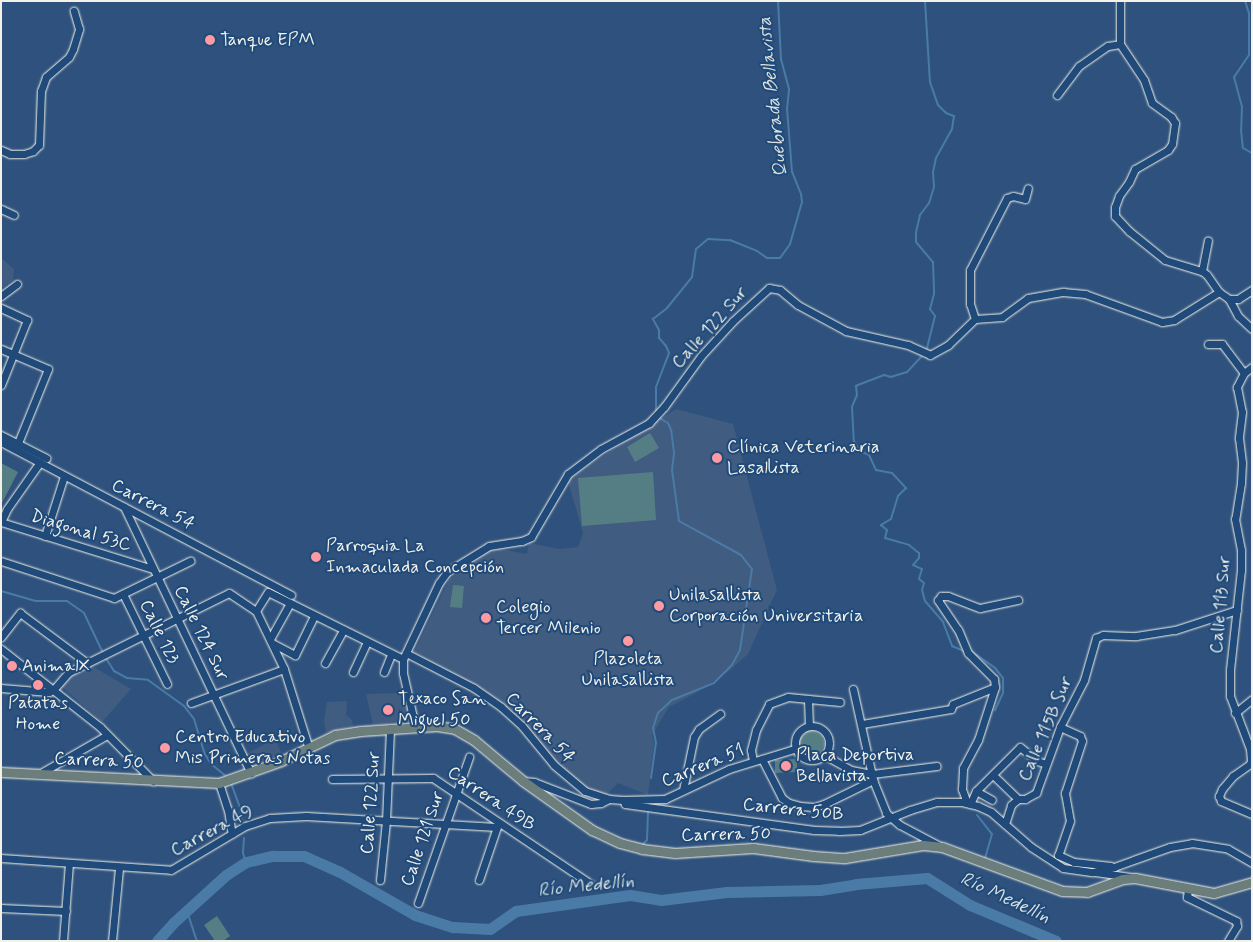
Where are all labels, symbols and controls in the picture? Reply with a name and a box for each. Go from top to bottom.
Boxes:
water label: Quebrada Bellavista [753,16,793,178]
place label: Tanque EPM [220,29,315,51]
marker: Tanque EPM [204,34,216,46]
street label: Calle 122 Sur [668,283,752,373]
place label: Clínica Veterinaria Lasallista [727,437,871,479]
marker: Clínica Veterinaria Lasallista [711,452,723,464]
street label: Carrera 54 [108,475,198,535]
street label: Diagonal 53C [28,505,134,557]
place label: Parroquia La Inmaculada Concepción [326,536,506,578]
marker: Parroquia La Inmaculada Concepción [310,551,322,563]
street label: Calle 113 Sur [1206,555,1236,655]
street label: Calle 124 Sur [169,582,233,684]
place label: Unilasallista Corporación Universitaria [669,585,864,628]
street label: Calle 123 [134,597,184,667]
place label: Colegio Tercer Milenio [496,597,606,640]
marker: Unilasallista Corporación Universitaria [653,600,665,612]
marker: Colegio Tercer Milenio [480,612,492,624]
marker: Plazoleta Unilasallista [622,635,634,647]
place label: Plazoleta Unilasallista [582,649,674,692]
place label: AnimalX [22,655,90,677]
marker: AnimalX [6,660,18,672]
street label: Calle 115B Sur [1014,673,1078,785]
marker: Patatas Home [32,679,44,691]
street label: Carrera 54 [501,688,579,768]
place label: Texaco San Miguel 50 [398,689,481,732]
place label: Patatas Home [8,693,68,736]
marker: Texaco San Miguel 50 [382,704,394,716]
place label: Centro Educativo Mis Primeras Notas [175,727,329,770]
street label: Carrera 51 [658,740,748,792]
marker: Centro Educativo Mis Primeras Notas [159,742,171,754]
place label: Placa Deportiva Bellavista [796,745,914,788]
street label: Carrera 50 [54,748,144,774]
street label: Calle 122 Sur [357,751,385,855]
marker: Placa Deportiva Bellavista [780,760,792,772]
street label: Carrera 49B [443,762,539,836]
street label: Calle 121 Sur [397,789,449,889]
street label: Carrera 50B [742,794,844,826]
street label: Carrera 49 [167,800,257,862]
street label: Carrera 50 [681,823,771,847]
water label: Río Medellín [956,867,1054,929]
water label: Río Medellín [537,870,635,902]

